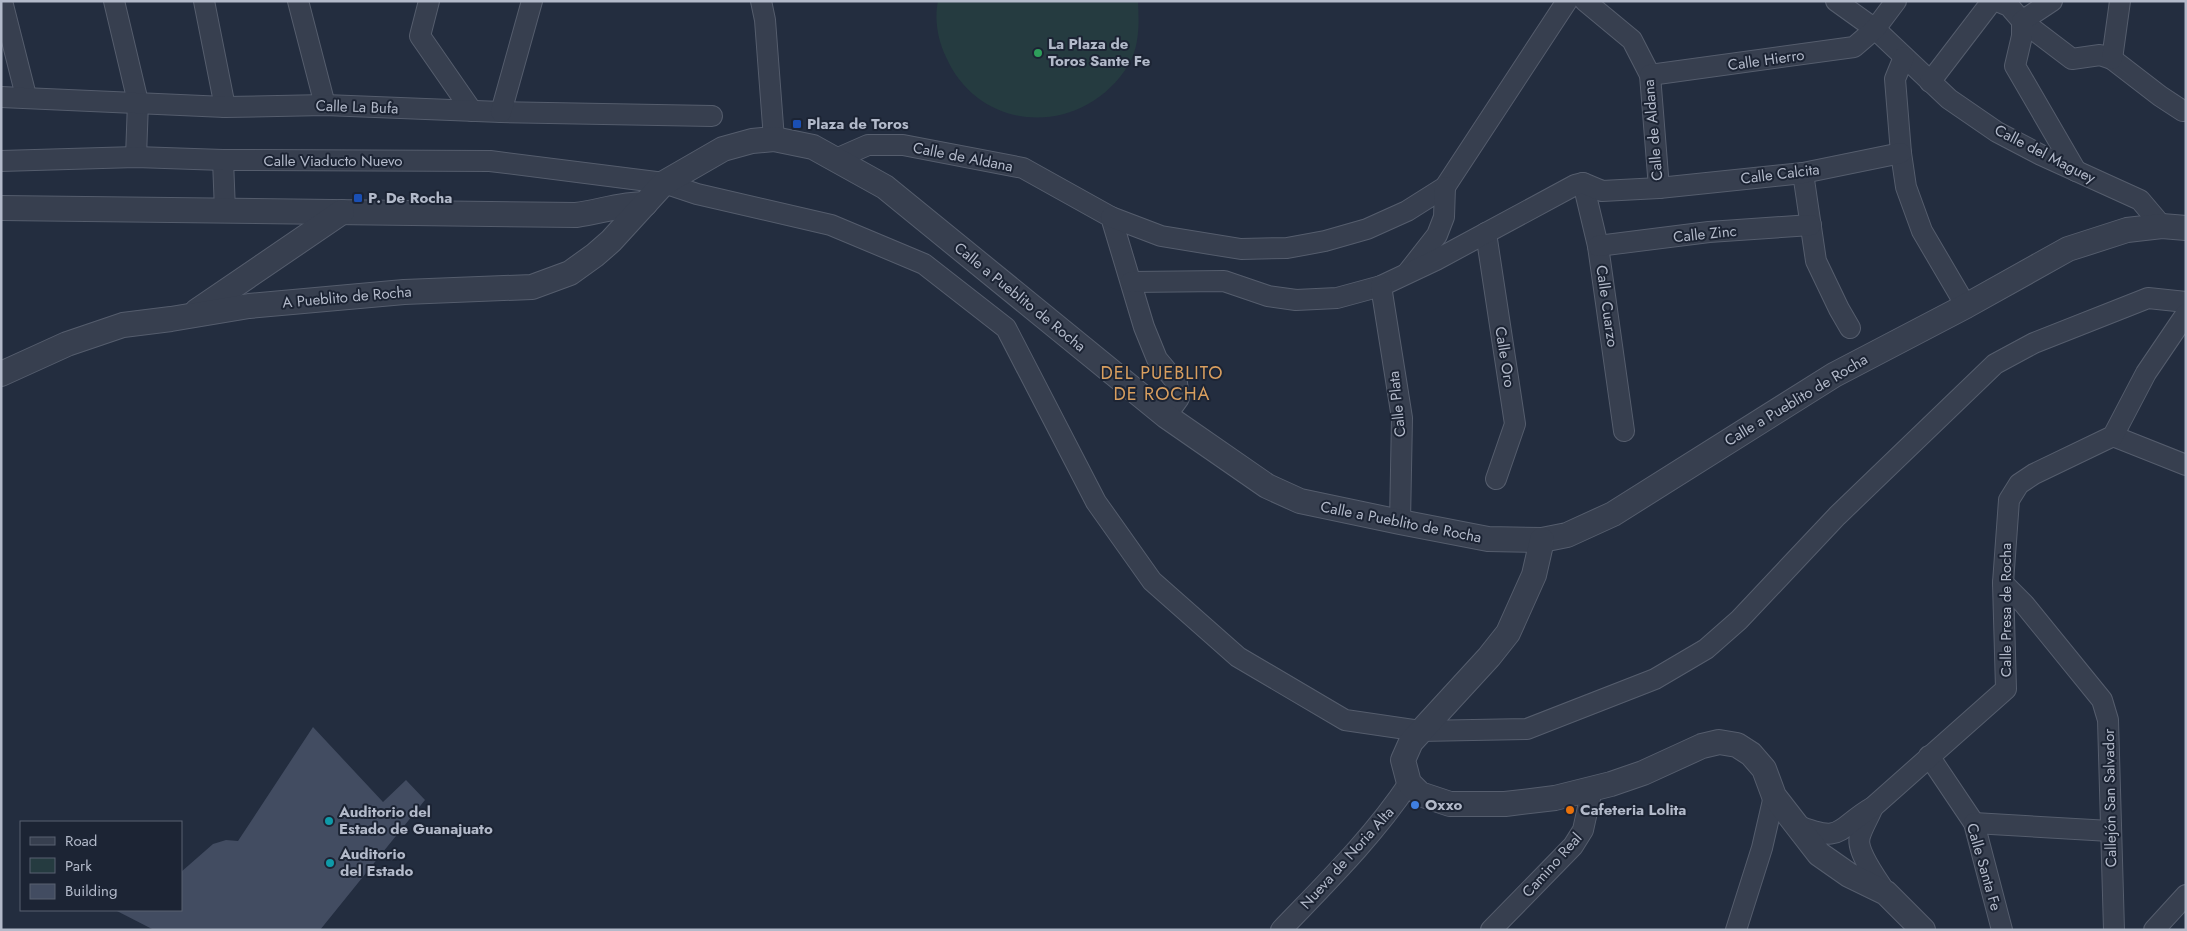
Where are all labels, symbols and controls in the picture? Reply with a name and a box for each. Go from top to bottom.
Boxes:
place label: La Plaza de Toros Sante Fe [1048,33,1151,72]
street label: Calle Hierro [1726,44,1806,76]
marker: La Plaza de Toros Sante Fe [1032,47,1044,59]
street label: Calle de Aldana [1638,78,1668,182]
street label: Calle La Bufa [315,95,399,119]
place label: Plaza de Toros [807,113,909,135]
marker: Plaza de Toros [791,118,803,130]
street label: Calle del Maguey [1991,119,2100,189]
street label: Calle de Aldana [911,137,1015,177]
street label: Calle Viaducto Nuevo [263,150,403,172]
street label: Calle Calcita [1739,158,1821,190]
place label: P. De Rocha [368,187,452,209]
marker: P. De Rocha [352,192,364,204]
street label: Calle Zinc [1672,220,1738,248]
street label: Calle a Pueblito de Rocha [949,237,1091,357]
street label: Calle Cuarzo [1590,264,1624,348]
street label: A Pueblito de Rocha [281,280,413,314]
street label: Calle Oro [1489,325,1521,389]
street label: Calle a Pueblito de Rocha [1720,348,1872,452]
district label: DEL PUEBLITO DE ROCHA [1101,360,1223,407]
street label: Calle Plata [1383,370,1411,438]
street label: Calle a Pueblito de Rocha [1319,496,1483,548]
street label: Calle Presa de Rocha [1995,543,2017,677]
street label: Callejón San Salvador [2098,728,2122,868]
place label: Oxxo [1425,794,1463,816]
marker: Oxxo [1409,799,1421,811]
place label: Cafeteria Lolita [1580,799,1686,821]
place label: Auditorio del Estado de Guanajuato [338,801,493,840]
street label: Nueva de Noria Alta [1295,802,1399,914]
marker: Cafeteria Lolita [1564,804,1576,816]
marker: Auditorio del Estado de Guanajuato [323,815,335,827]
legend [20,821,182,911]
street label: Calle Santa Fe [1961,821,2007,914]
street label: Camino Real [1517,828,1587,902]
text: Road [65,830,97,852]
place label: Auditorio del Estado [339,843,413,882]
text: Park [65,855,92,877]
marker: Auditorio del Estado [324,857,336,869]
text: Building [65,880,117,902]

